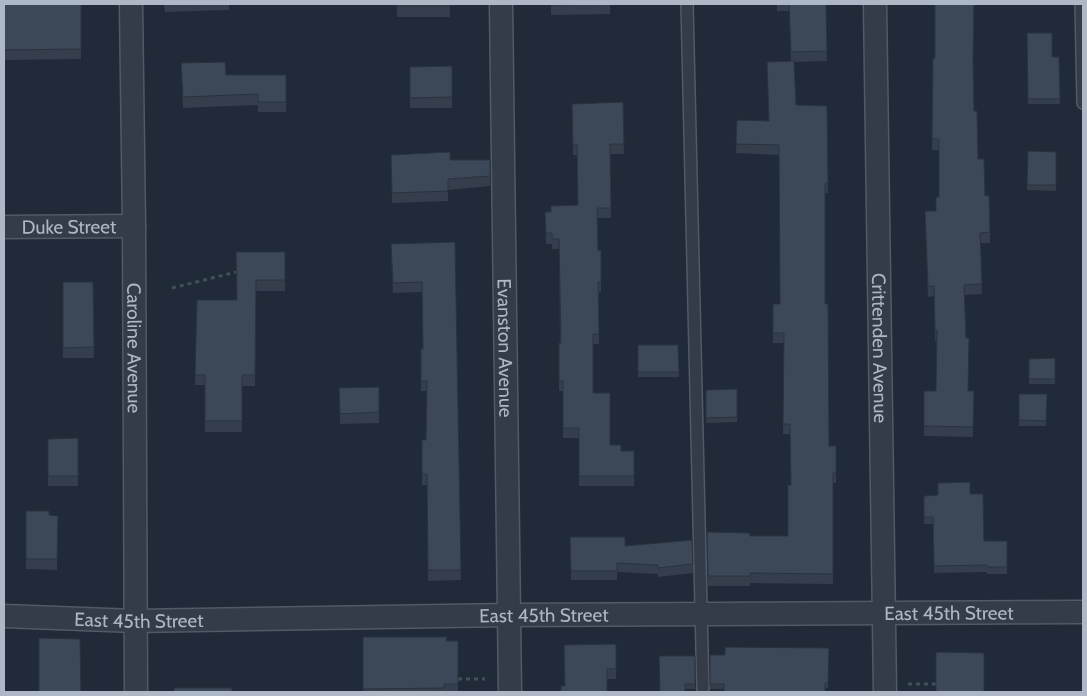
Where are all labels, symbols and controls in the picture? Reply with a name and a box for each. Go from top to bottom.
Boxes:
street label: Duke Street [22,215,117,238]
street label: Crittenden Avenue [867,273,893,423]
street label: Evanston Avenue [493,278,518,418]
street label: Caroline Avenue [123,283,146,414]
street label: East 45th Street [884,601,1014,625]
street label: East 45th Street [479,603,609,627]
street label: East 45th Street [74,607,204,633]

